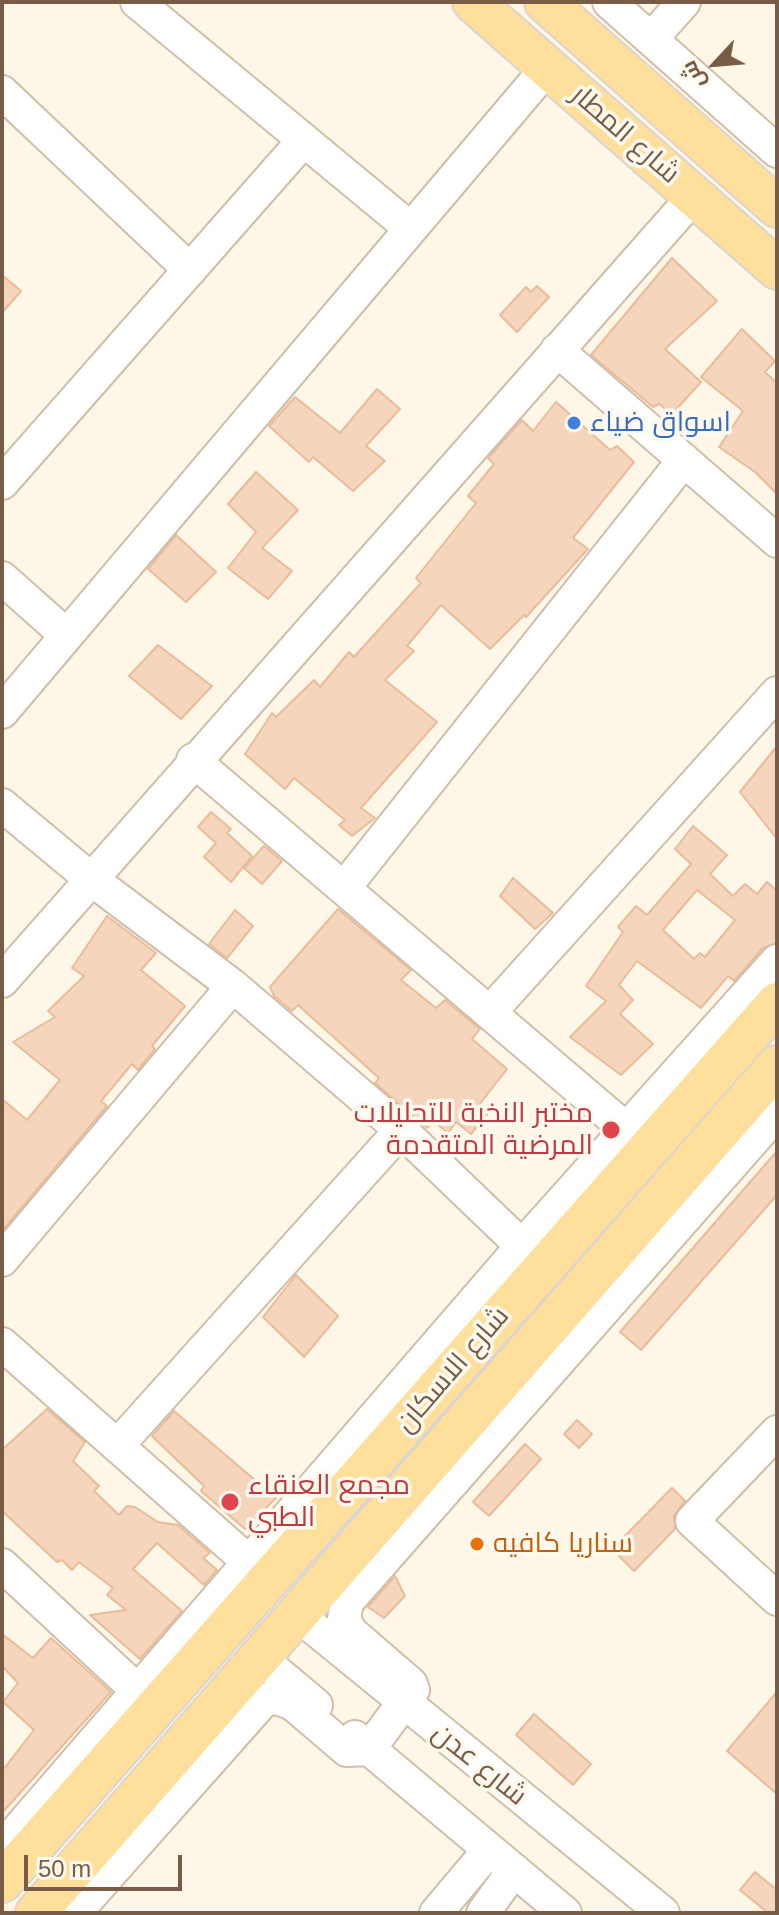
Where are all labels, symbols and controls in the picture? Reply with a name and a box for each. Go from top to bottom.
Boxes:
north arrow [675,24,755,104]
text: ش [676,57,710,93]
street label: شارع المطار [564,79,686,191]
place label: اسواق ضياء [590,406,731,440]
marker: اسواق ضياء [565,414,583,432]
place label: مختبر النخبة للتحليلات المرضية المتقدمة [354,1097,593,1163]
marker: مختبر النخبة للتحليلات المرضية المتقدمة [600,1119,622,1141]
street label: شارع الاسكان [389,1300,517,1440]
place label: مجمع العنقاء الطبي [248,1469,410,1535]
marker: مجمع العنقاء الطبي [219,1491,241,1513]
place label: سناريا كافيه [493,1527,633,1561]
marker: سناريا كافيه [468,1535,486,1553]
street label: شارع عدن [425,1717,533,1813]
scale bar [28,1839,186,1889]
text: 50 m [38,1855,91,1882]

